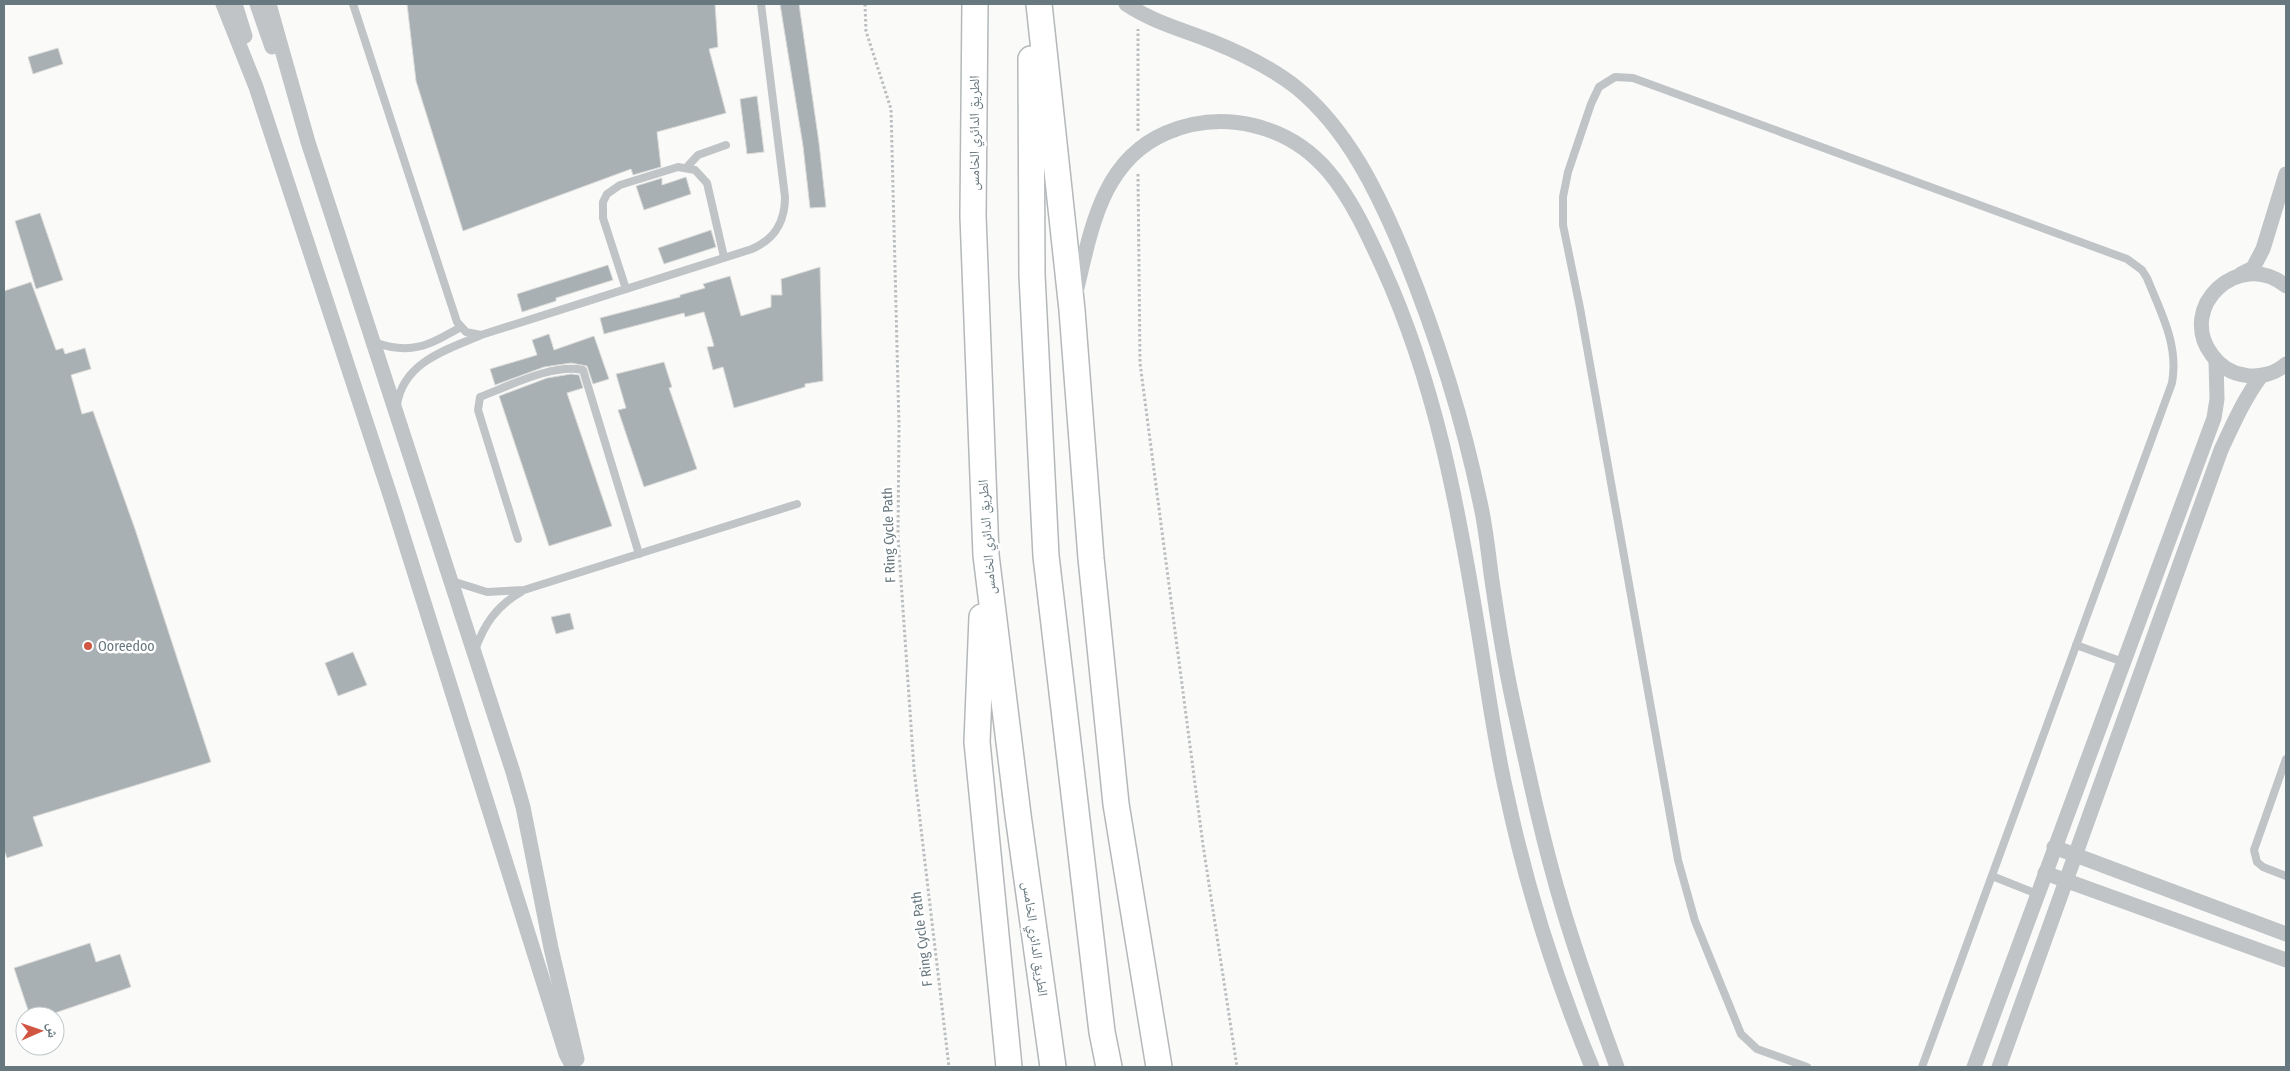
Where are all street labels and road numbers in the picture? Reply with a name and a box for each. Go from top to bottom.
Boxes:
street label: الطريق الدائري الخامس [966,75,985,191]
street label: الطريق الدائري الخامس [974,479,1002,595]
street label: F Ring Cycle Path [879,487,899,583]
street label: الطريق الدائري الخامس [1016,881,1051,998]
street label: F Ring Cycle Path [908,890,936,988]

